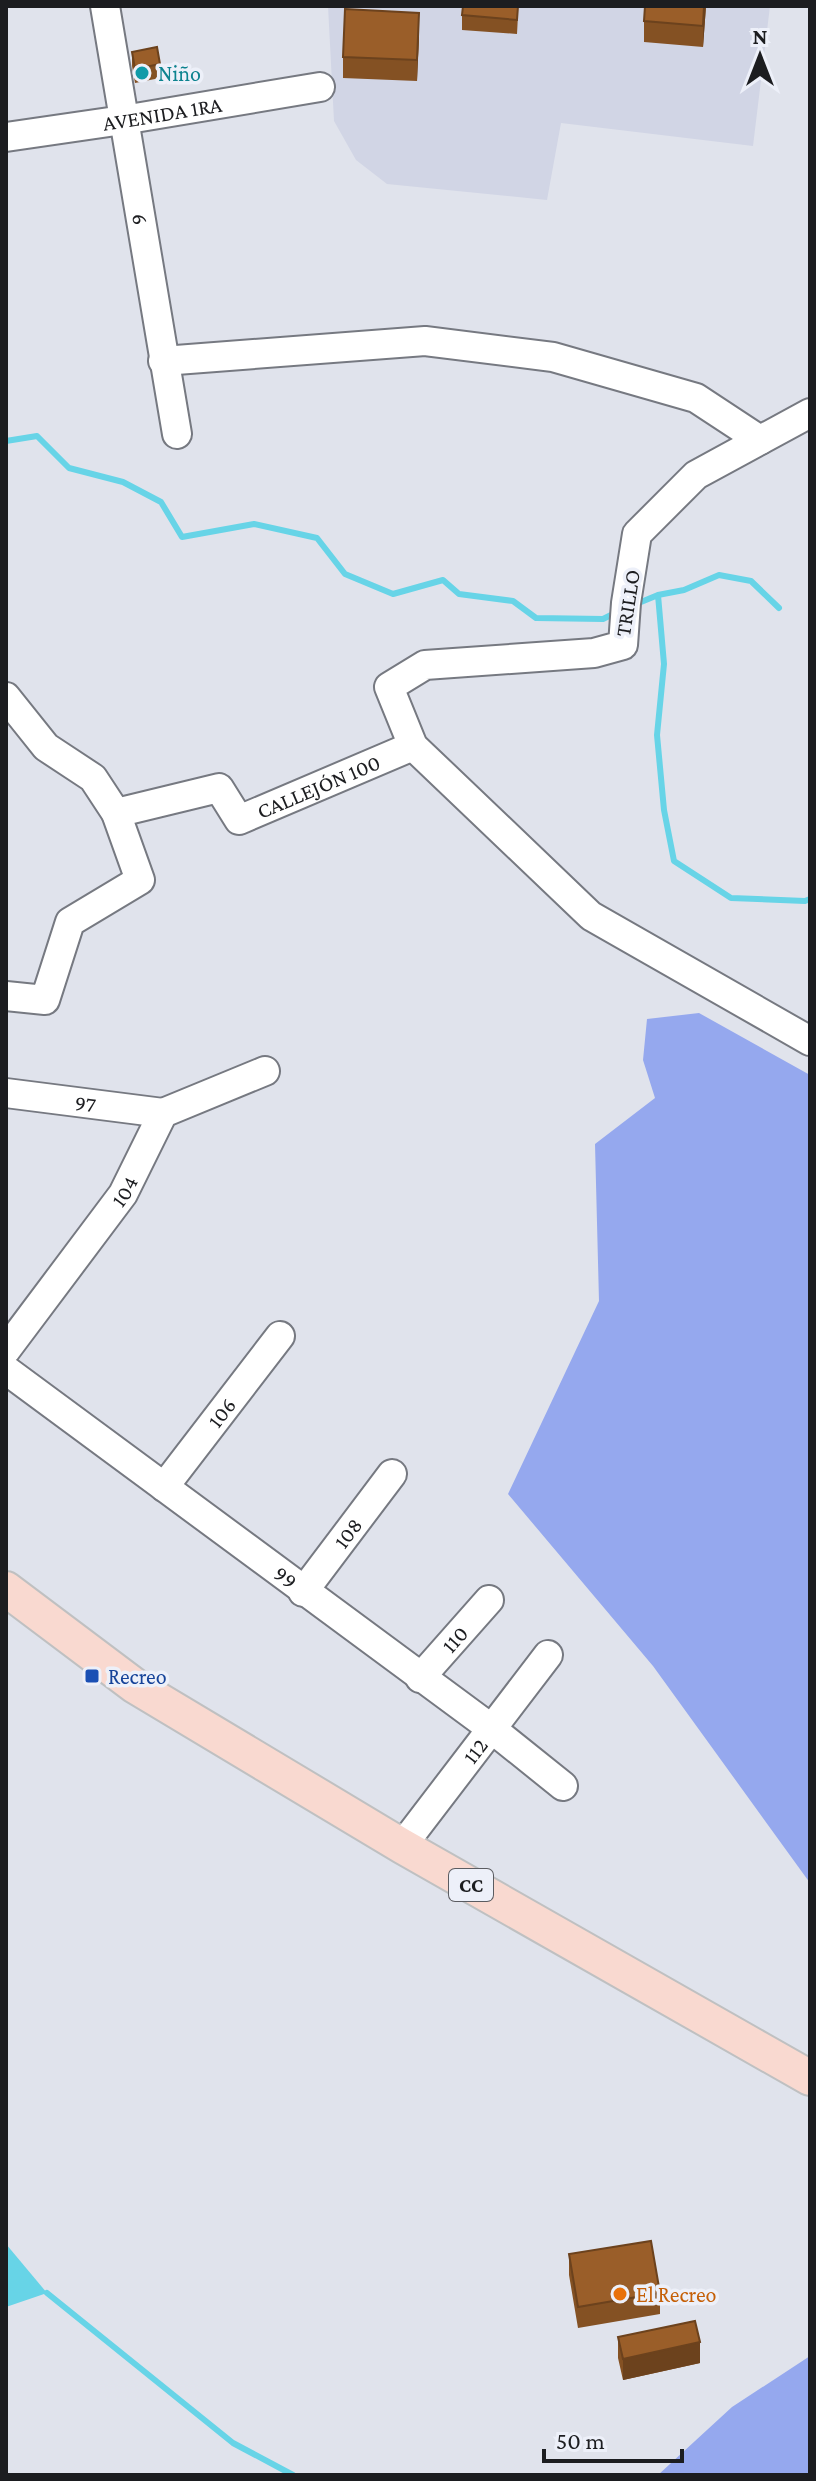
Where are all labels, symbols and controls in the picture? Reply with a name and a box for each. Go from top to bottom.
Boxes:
north arrow [720,16,800,96]
text: N [753,24,768,49]
place label: Niño [158,61,201,86]
marker: Niño [133,64,151,82]
street label: AVENIDA 1RA [101,92,224,136]
street label: 6 [127,212,154,227]
street label: TRILLO [610,568,645,638]
street label: CALLEJÓN 100 [253,749,384,824]
street label: 97 [73,1090,97,1117]
street label: 104 [106,1172,143,1212]
street label: 106 [202,1393,241,1433]
street label: 108 [328,1513,367,1553]
street label: 99 [269,1560,302,1594]
street label: 110 [436,1621,473,1658]
place label: Recreo [108,1664,167,1689]
marker: Recreo [83,1667,101,1685]
street label: 112 [458,1733,493,1769]
road number: CC [449,1869,493,1901]
place label: El Recreo [636,2282,717,2307]
marker: El Recreo [611,2285,629,2303]
scale bar [544,2413,682,2463]
text: 50 m [556,2427,605,2454]

